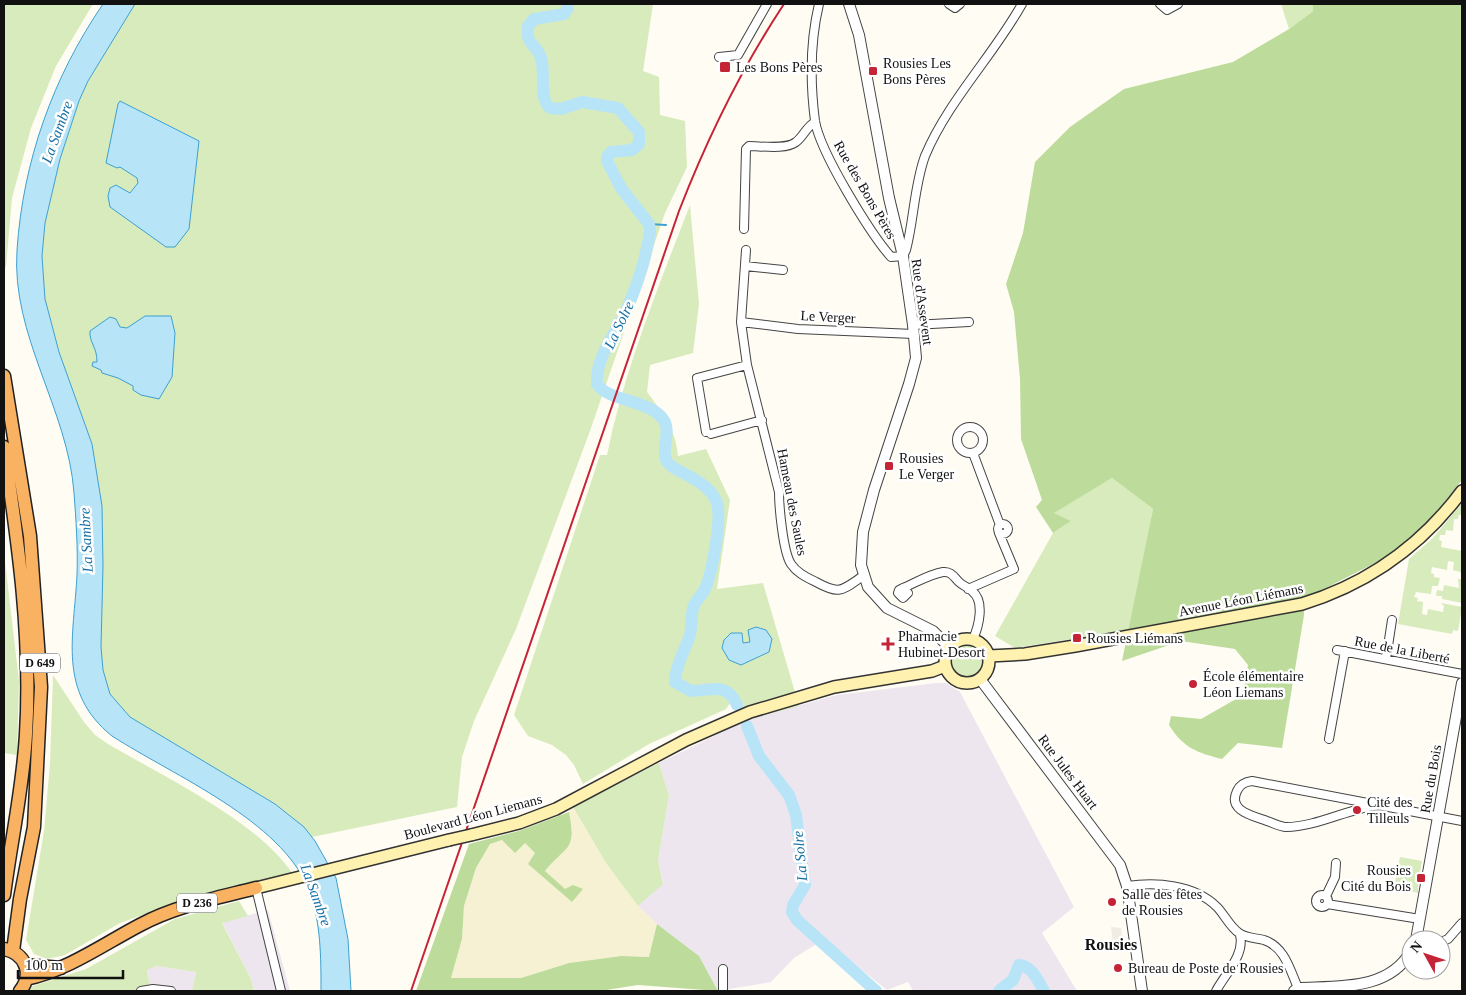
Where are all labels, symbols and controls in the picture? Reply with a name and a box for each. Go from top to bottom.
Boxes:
place label: Rousies Les Bons Pères [883,56,951,87]
marker: Les Bons Pères [718,60,732,74]
place label: Les Bons Pères [736,60,822,75]
marker: Rousies Les Bons Pères [867,65,879,77]
water label: La Sambre [38,98,76,166]
street label: Rue des Bons Pères [831,138,899,242]
street label: Rue d'Assevent [909,258,935,346]
water label: La Solre [601,298,637,352]
street label: Le Verger [800,308,856,326]
street label: Hameau des Saules [774,447,810,557]
place label: Rousies Le Verger [899,451,954,482]
marker: Rousies Le Verger [883,460,895,472]
water label: La Sambre [76,507,96,574]
street label: Avenue Léon Liémans [1177,581,1305,619]
place label: Pharmacie Hubinet-Desort [898,629,985,660]
place label: Rousies Liémans [1087,631,1183,646]
marker: Rousies Liémans [1071,632,1083,644]
street label: Rue de la Liberté [1353,633,1451,667]
marker: Pharmacie Hubinet-Desort [882,638,894,650]
road number: D 649 [20,654,60,672]
place label: École élémentaire Léon Liemans [1203,668,1304,700]
marker: École élémentaire Léon Liemans [1187,678,1199,690]
street label: Rue Jules Huart [1035,732,1101,812]
street label: Rue du Bois [1418,744,1444,814]
street label: Boulevard Léon Liemans [402,791,544,843]
place label: Cité des Tilleuls [1367,795,1413,826]
marker: Cité des Tilleuls [1351,804,1363,816]
water label: La Solre [790,830,810,883]
water label: La Sambre [297,861,335,929]
place label: Rousies Cité du Bois [1341,863,1411,894]
marker: Rousies Cité du Bois [1415,872,1427,884]
place label: Salle des fêtes de Rousies [1122,887,1202,918]
road number: D 236 [177,894,217,912]
marker: Salle des fêtes de Rousies [1106,896,1118,908]
north arrow [1401,930,1451,980]
district label: Rousies [1085,936,1137,953]
text: N [1407,938,1425,956]
scale bar [18,948,122,980]
text: 100 m [25,957,63,973]
place label: Bureau de Poste de Rousies [1128,961,1284,976]
marker: Bureau de Poste de Rousies [1112,962,1124,974]

